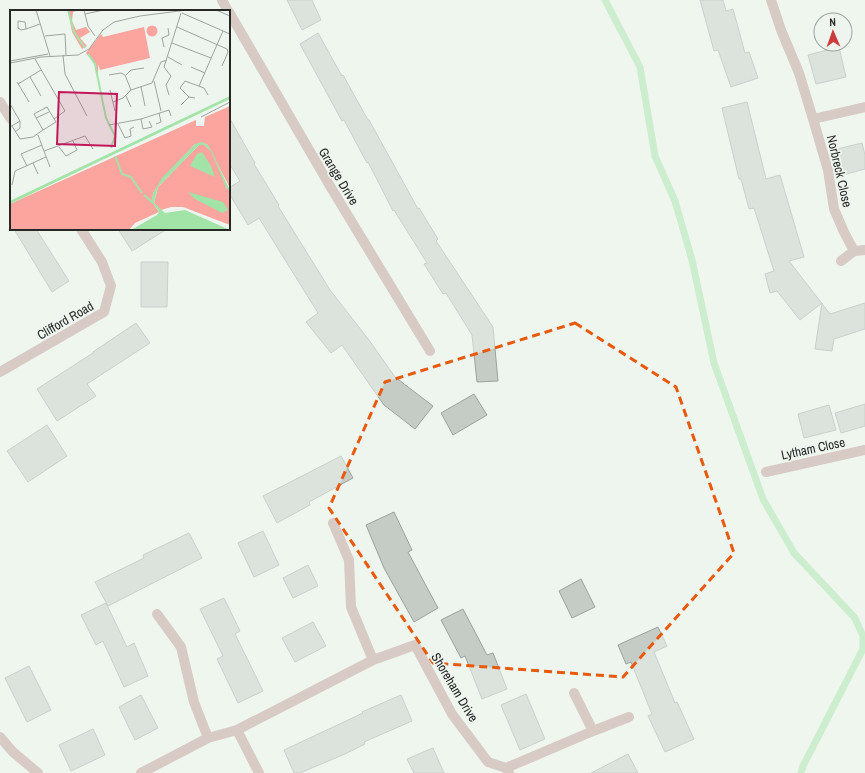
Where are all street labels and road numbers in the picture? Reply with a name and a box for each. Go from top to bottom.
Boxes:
street label: Norbreck Close [823,133,856,209]
street label: Grange Drive [315,144,362,208]
street label: Clifford Road [34,297,97,343]
street label: Lytham Close [780,433,847,464]
street label: Shoreham Drive [427,650,482,725]

